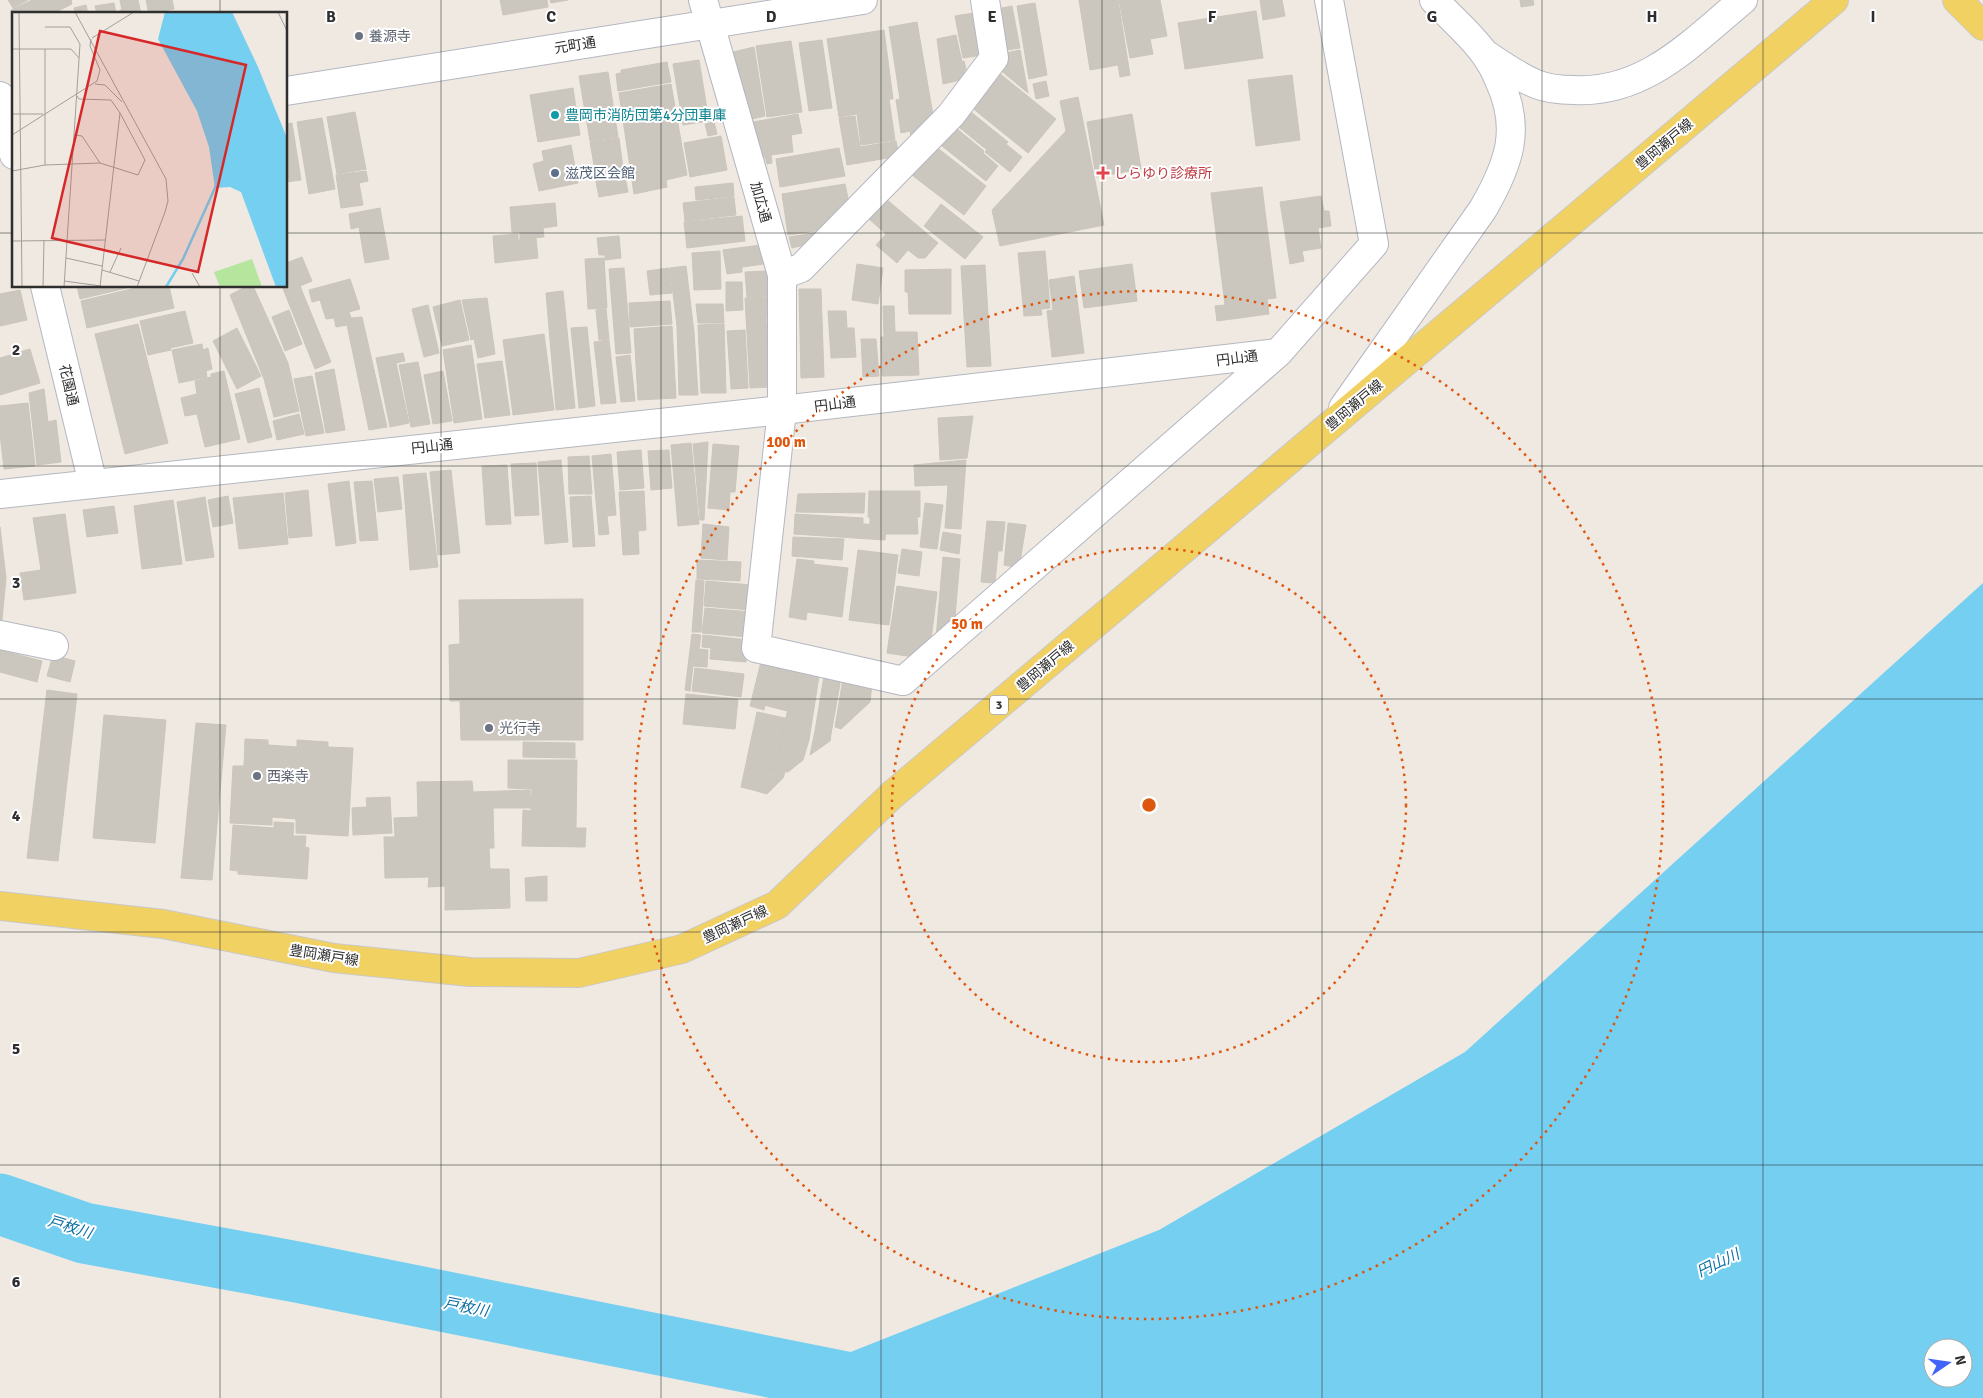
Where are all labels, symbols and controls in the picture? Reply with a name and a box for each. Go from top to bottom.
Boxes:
text: B [326,7,336,27]
text: C [546,7,556,27]
text: D [766,7,777,27]
text: E [987,7,997,27]
text: F [1208,7,1217,27]
text: G [1427,7,1437,27]
text: H [1647,7,1657,27]
text: I [1870,7,1876,27]
inset map [12,12,288,288]
place label: 養源寺 [369,28,411,45]
marker: 養源寺 [353,30,365,42]
street label: 元町通 [553,34,597,57]
place label: 豊岡市消防団第4分団車庫 [565,107,727,124]
marker: 豊岡市消防団第4分団車庫 [549,109,561,121]
street label: 豊岡瀬戸線 [1632,115,1697,173]
place label: 滋茂区会館 [565,165,635,182]
place label: しらゆり診療所 [1114,165,1212,182]
marker: しらゆり診療所 [1096,166,1110,180]
marker: 滋茂区会館 [549,167,561,179]
street label: 加広通 [747,180,774,225]
text: 2 [12,340,20,360]
street label: 円山通 [1215,348,1259,369]
street label: 花園通 [56,363,82,407]
street label: 豊岡瀬戸線 [1322,376,1387,434]
street label: 円山通 [813,394,857,415]
text: 100 m [766,433,806,451]
street label: 円山通 [410,436,454,457]
text: 3 [12,573,20,593]
text: 50 m [951,615,983,633]
street label: 豊岡瀬戸線 [1013,637,1078,695]
road number: 3 [990,696,1008,714]
place label: 光行寺 [499,720,541,737]
marker: 光行寺 [483,722,495,734]
place label: 西楽寺 [267,768,309,785]
marker: 西楽寺 [251,770,263,782]
centre of rings [1140,796,1158,814]
text: 4 [12,806,21,826]
street label: 豊岡瀬戸線 [700,902,771,947]
street label: 豊岡瀬戸線 [288,942,360,969]
text: 5 [12,1039,20,1059]
water label: 戸枚川 [46,1212,96,1243]
water label: 円山川 [1694,1244,1744,1281]
text: 6 [12,1272,21,1292]
water label: 戸枚川 [442,1294,492,1321]
north arrow [1923,1338,1973,1388]
text: N [1951,1354,1970,1367]

